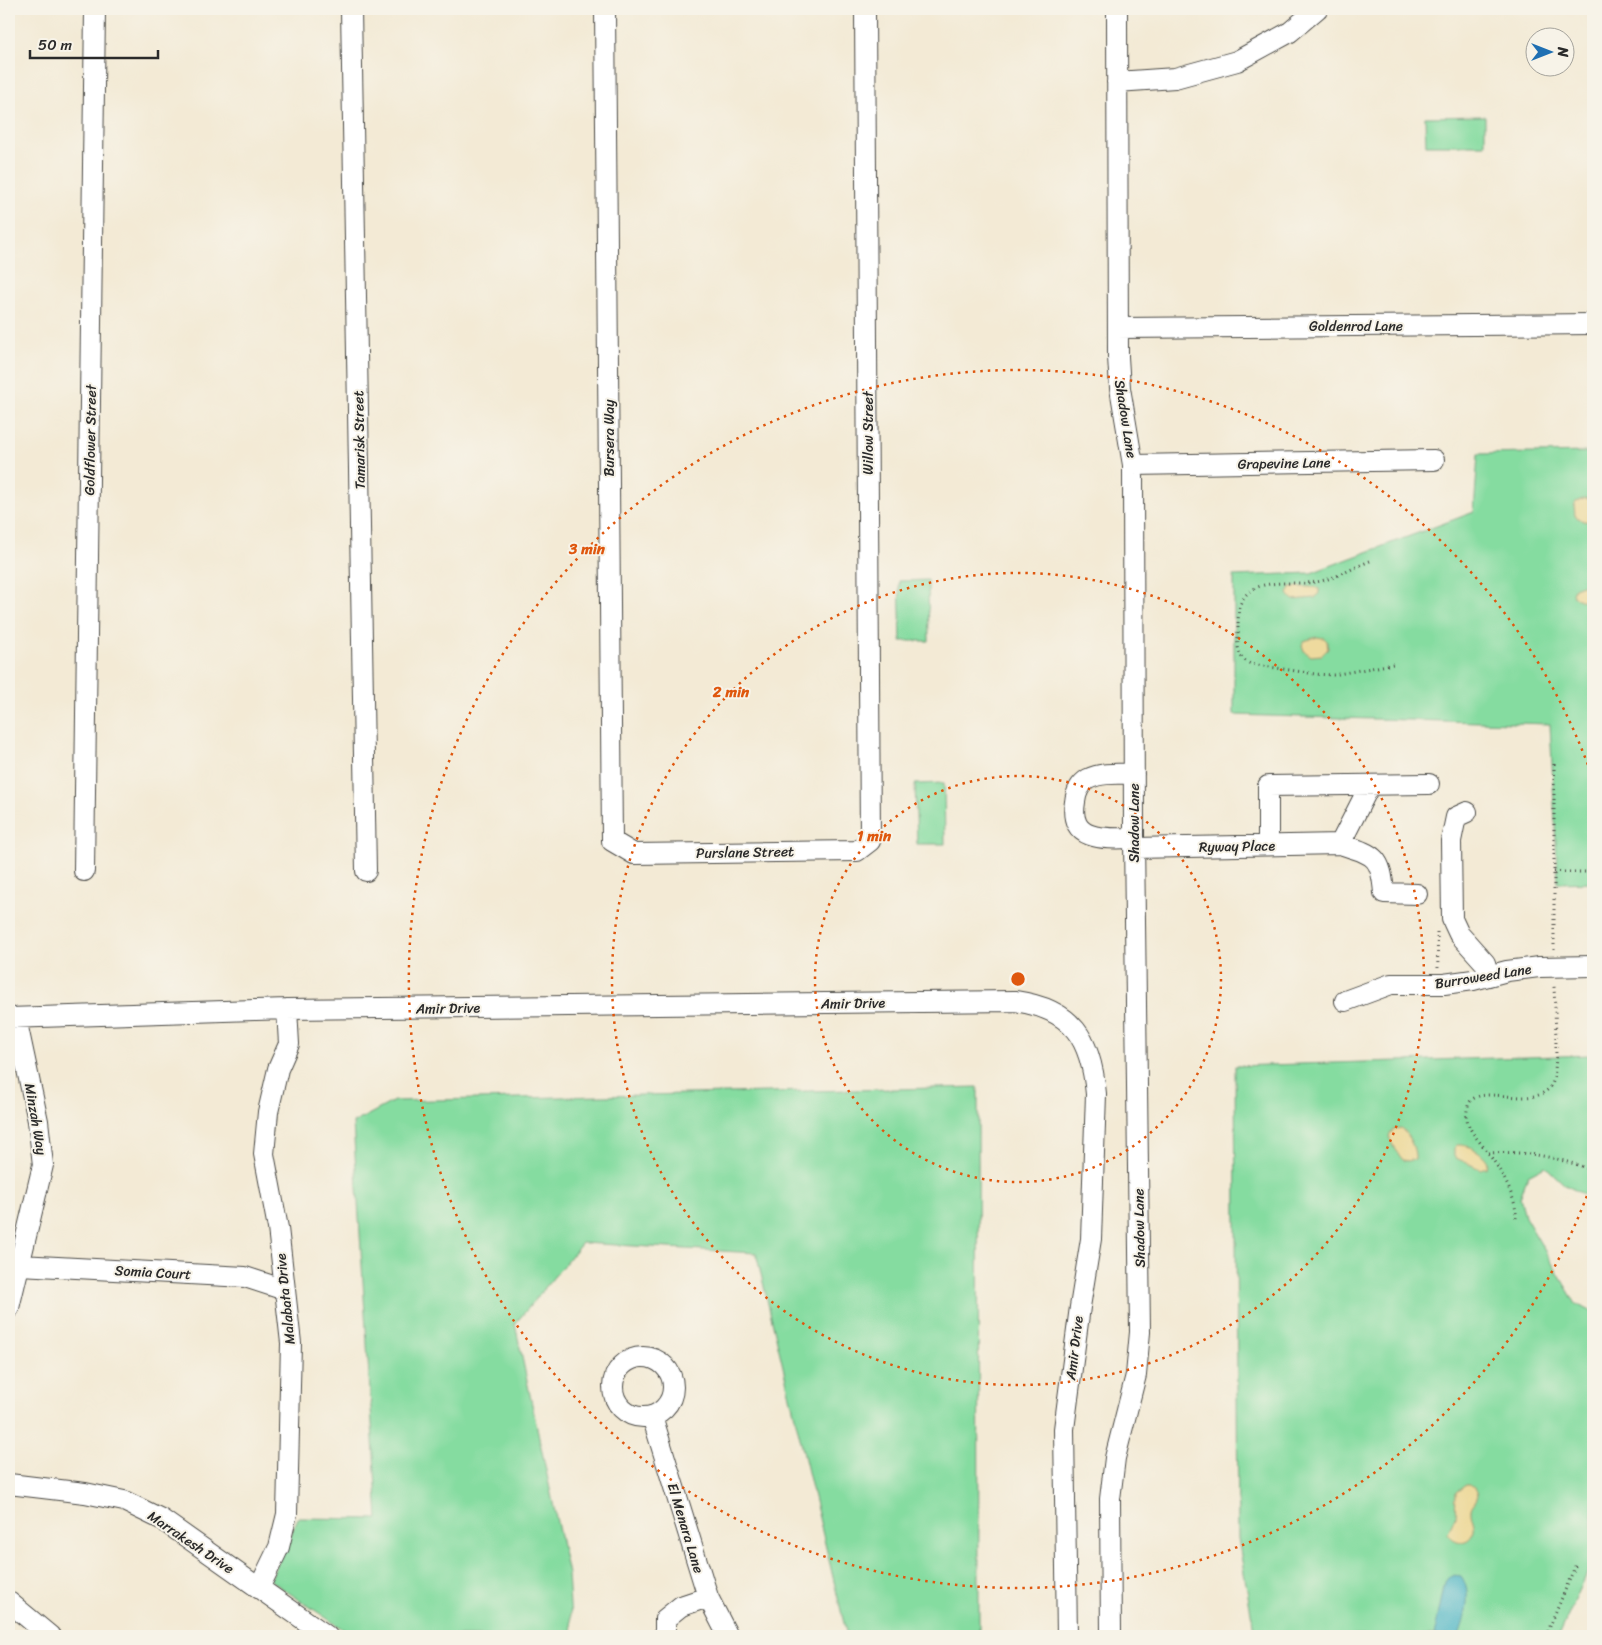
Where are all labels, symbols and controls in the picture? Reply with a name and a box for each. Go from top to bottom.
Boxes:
scale bar [30,28,158,60]
north arrow [1524,28,1574,78]
text: 50 m [38,32,73,58]
text: N [1550,46,1575,57]
street label: Goldenrod Lane [1309,314,1403,339]
street label: Shadow Lane [1107,378,1144,460]
street label: Goldflower Street [77,383,104,496]
street label: Tamarisk Street [346,390,373,490]
street label: Willow Street [856,390,881,475]
street label: Bursera Way [597,399,622,477]
street label: Grapevine Lane [1237,450,1331,477]
text: 3 min [568,536,606,562]
text: 2 min [712,679,750,705]
street label: Shadow Lane [1122,783,1147,863]
text: 1 min [857,823,892,849]
street label: Ryway Place [1199,833,1276,860]
street label: Purslane Street [696,839,794,866]
street label: Burroweed Lane [1433,956,1533,996]
centre of rings [1009,970,1027,988]
street label: Amir Drive [820,990,886,1017]
street label: Amir Drive [415,995,481,1022]
street label: Minzah Way [17,1081,54,1158]
street label: Shadow Lane [1126,1188,1153,1268]
street label: Malabata Drive [268,1252,303,1346]
street label: Somia Court [114,1258,192,1287]
street label: Amir Drive [1058,1314,1091,1383]
street label: El Menara Lane [660,1480,711,1576]
street label: Marrakesh Drive [142,1504,239,1581]

